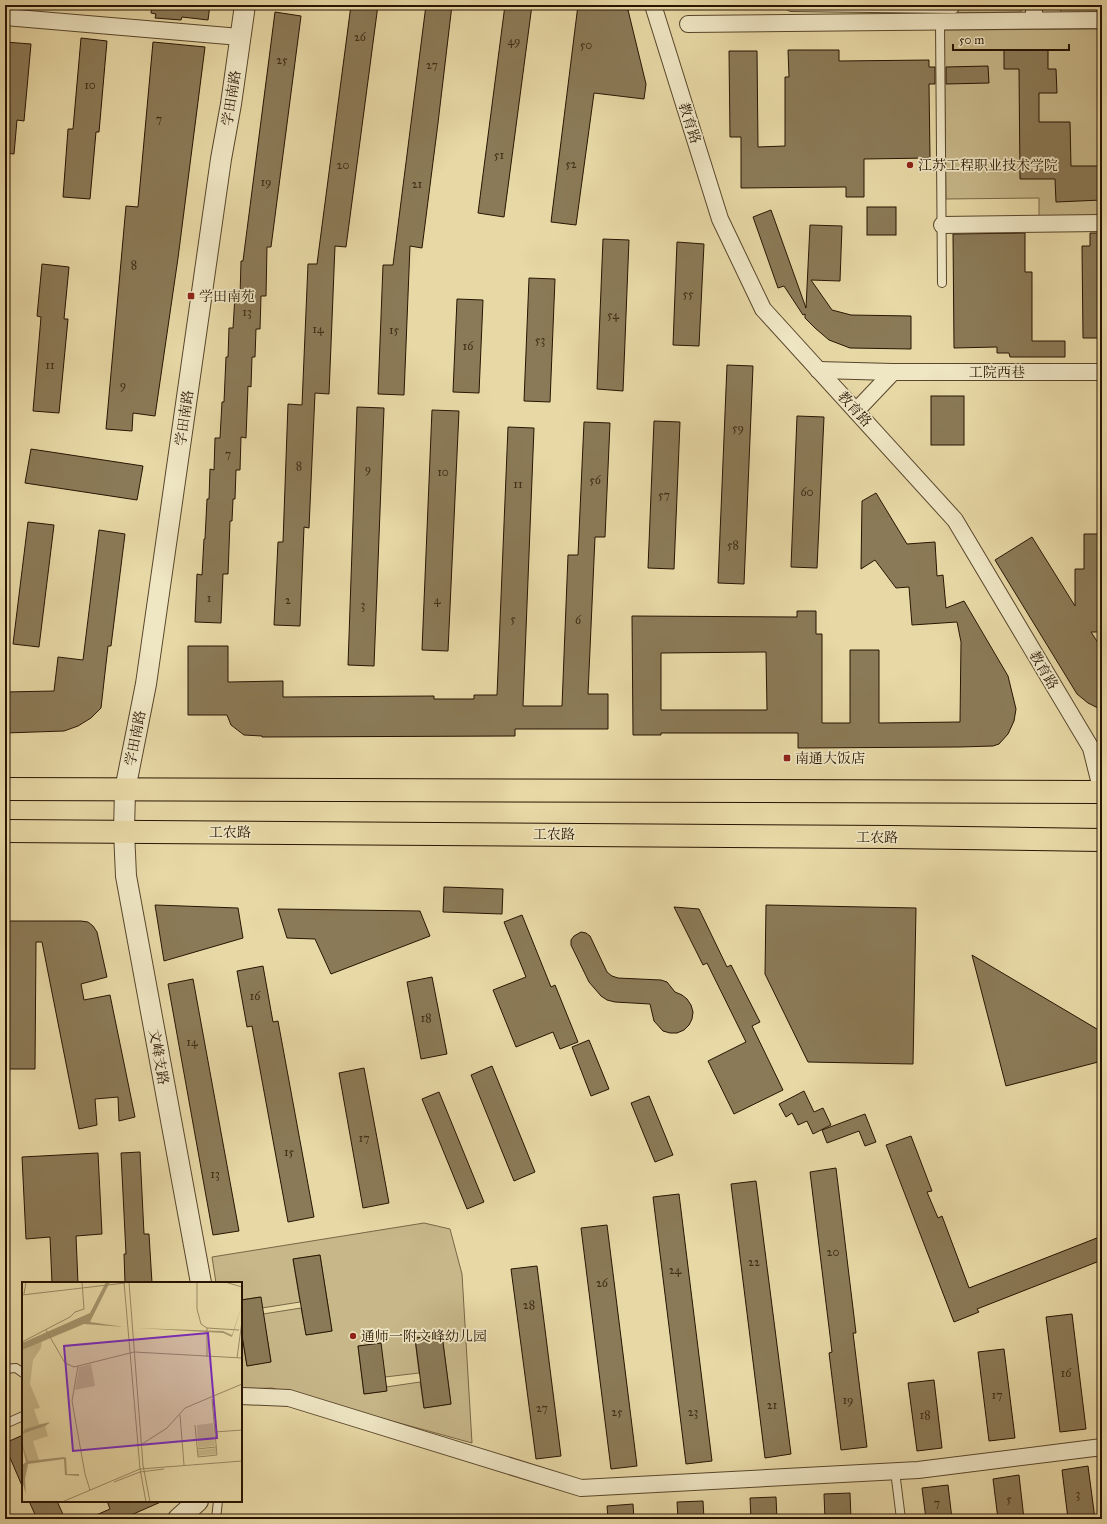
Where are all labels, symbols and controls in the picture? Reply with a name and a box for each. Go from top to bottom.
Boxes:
scale bar [953,26,1069,52]
house number: 26 [354,30,367,44]
text: 50 m [959,33,984,47]
house number: 49 [507,34,521,48]
house number: 50 [580,38,592,52]
house number: 25 [276,53,288,67]
house number: 27 [426,58,438,72]
street label: 学田南路 [219,69,244,127]
house number: 10 [84,78,96,92]
street label: 教育路 [675,101,704,146]
house number: 7 [156,112,162,126]
house number: 51 [494,148,504,162]
house number: 52 [565,157,577,171]
place label: 江苏工程职业技术学院 [918,157,1058,174]
house number: 20 [337,158,349,172]
marker: 江苏工程职业技术学院 [905,160,915,170]
house number: 19 [260,175,272,189]
house number: 21 [412,177,423,191]
house number: 8 [131,258,137,272]
house number: 55 [682,287,694,301]
place label: 学田南苑 [199,288,255,305]
marker: 学田南苑 [186,291,196,301]
house number: 13 [242,305,252,319]
house number: 54 [607,308,619,322]
house number: 14 [312,322,324,336]
house number: 15 [389,323,400,337]
house number: 53 [535,333,545,347]
house number: 16 [463,339,474,353]
house number: 11 [45,358,55,372]
street label: 工院西巷 [969,364,1025,381]
house number: 9 [120,378,126,392]
street label: 教育路 [834,388,875,430]
street label: 学田南路 [172,389,197,447]
house number: 59 [732,421,744,435]
house number: 7 [225,447,231,461]
house number: 8 [296,459,302,473]
house number: 9 [365,462,371,476]
house number: 10 [437,465,449,479]
house number: 56 [589,473,602,487]
house number: 11 [513,477,523,491]
house number: 60 [800,485,814,499]
house number: 57 [658,488,670,502]
house number: 58 [727,538,739,552]
house number: 1 [207,591,212,605]
house number: 2 [285,593,291,607]
house number: 4 [434,593,441,607]
house number: 3 [361,598,366,612]
house number: 5 [510,612,516,626]
house number: 6 [575,613,582,627]
street label: 教育路 [1025,648,1062,693]
street label: 学田南路 [122,709,149,767]
place label: 南通大饭店 [795,750,865,767]
marker: 南通大饭店 [782,753,792,763]
street label: 工农路 [209,824,251,841]
street label: 工农路 [533,826,575,843]
street label: 工农路 [856,829,898,846]
house number: 16 [250,989,261,1003]
house number: 18 [420,1011,432,1025]
street label: 文峰支路 [145,1028,172,1086]
house number: 14 [186,1035,198,1049]
house number: 17 [358,1131,370,1145]
house number: 15 [284,1145,295,1159]
house number: 13 [210,1167,220,1181]
house number: 20 [827,1245,839,1259]
house number: 22 [748,1255,760,1269]
house number: 24 [669,1263,682,1277]
house number: 26 [596,1276,609,1290]
inset map [22,1282,242,1502]
house number: 28 [523,1298,535,1312]
place label: 通师一附文峰幼儿园 [361,1328,487,1345]
marker: 通师一附文峰幼儿园 [348,1331,358,1341]
house number: 16 [1061,1366,1072,1380]
house number: 17 [991,1388,1003,1402]
house number: 19 [842,1393,854,1407]
house number: 21 [767,1398,778,1412]
house number: 27 [536,1401,548,1415]
house number: 25 [611,1405,623,1419]
house number: 23 [688,1405,699,1419]
house number: 18 [919,1408,931,1422]
house number: 3 [1076,1487,1081,1501]
house number: 5 [1006,1492,1012,1506]
house number: 7 [934,1496,940,1510]

